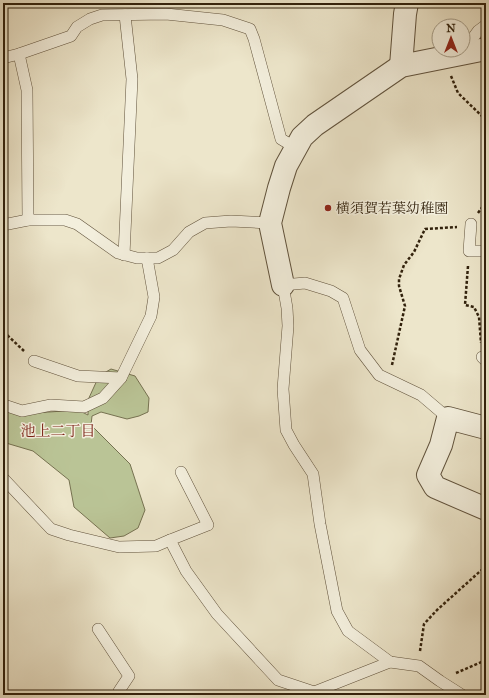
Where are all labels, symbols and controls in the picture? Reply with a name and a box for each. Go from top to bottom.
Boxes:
north arrow [431,18,471,58]
text: N [446,22,456,35]
place label: 横須賀若葉幼稚園 [336,200,448,217]
marker: 横須賀若葉幼稚園 [323,203,333,213]
district label: 池上二丁目 [20,422,96,440]

